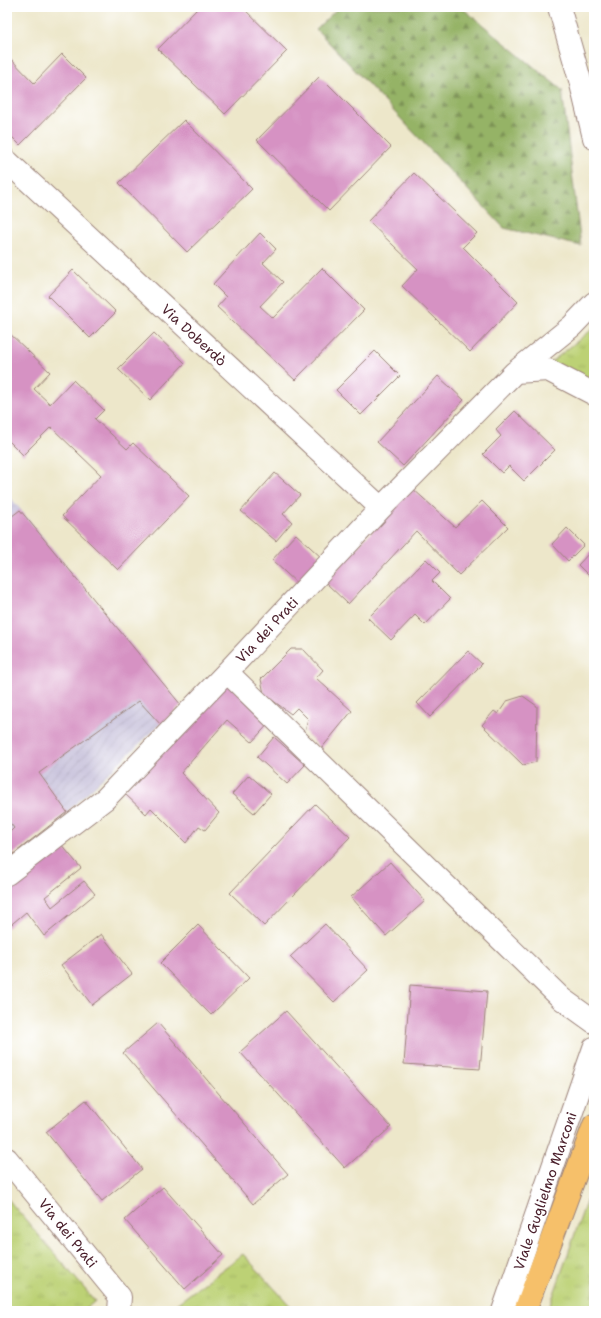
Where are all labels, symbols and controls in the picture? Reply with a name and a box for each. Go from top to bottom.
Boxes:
street label: Via Doberdò [157,300,231,370]
street label: Via dei Prati [232,593,302,667]
street label: Viale Guglielmo Marconi [509,1109,581,1273]
street label: Via dei Prati [35,1195,101,1271]

